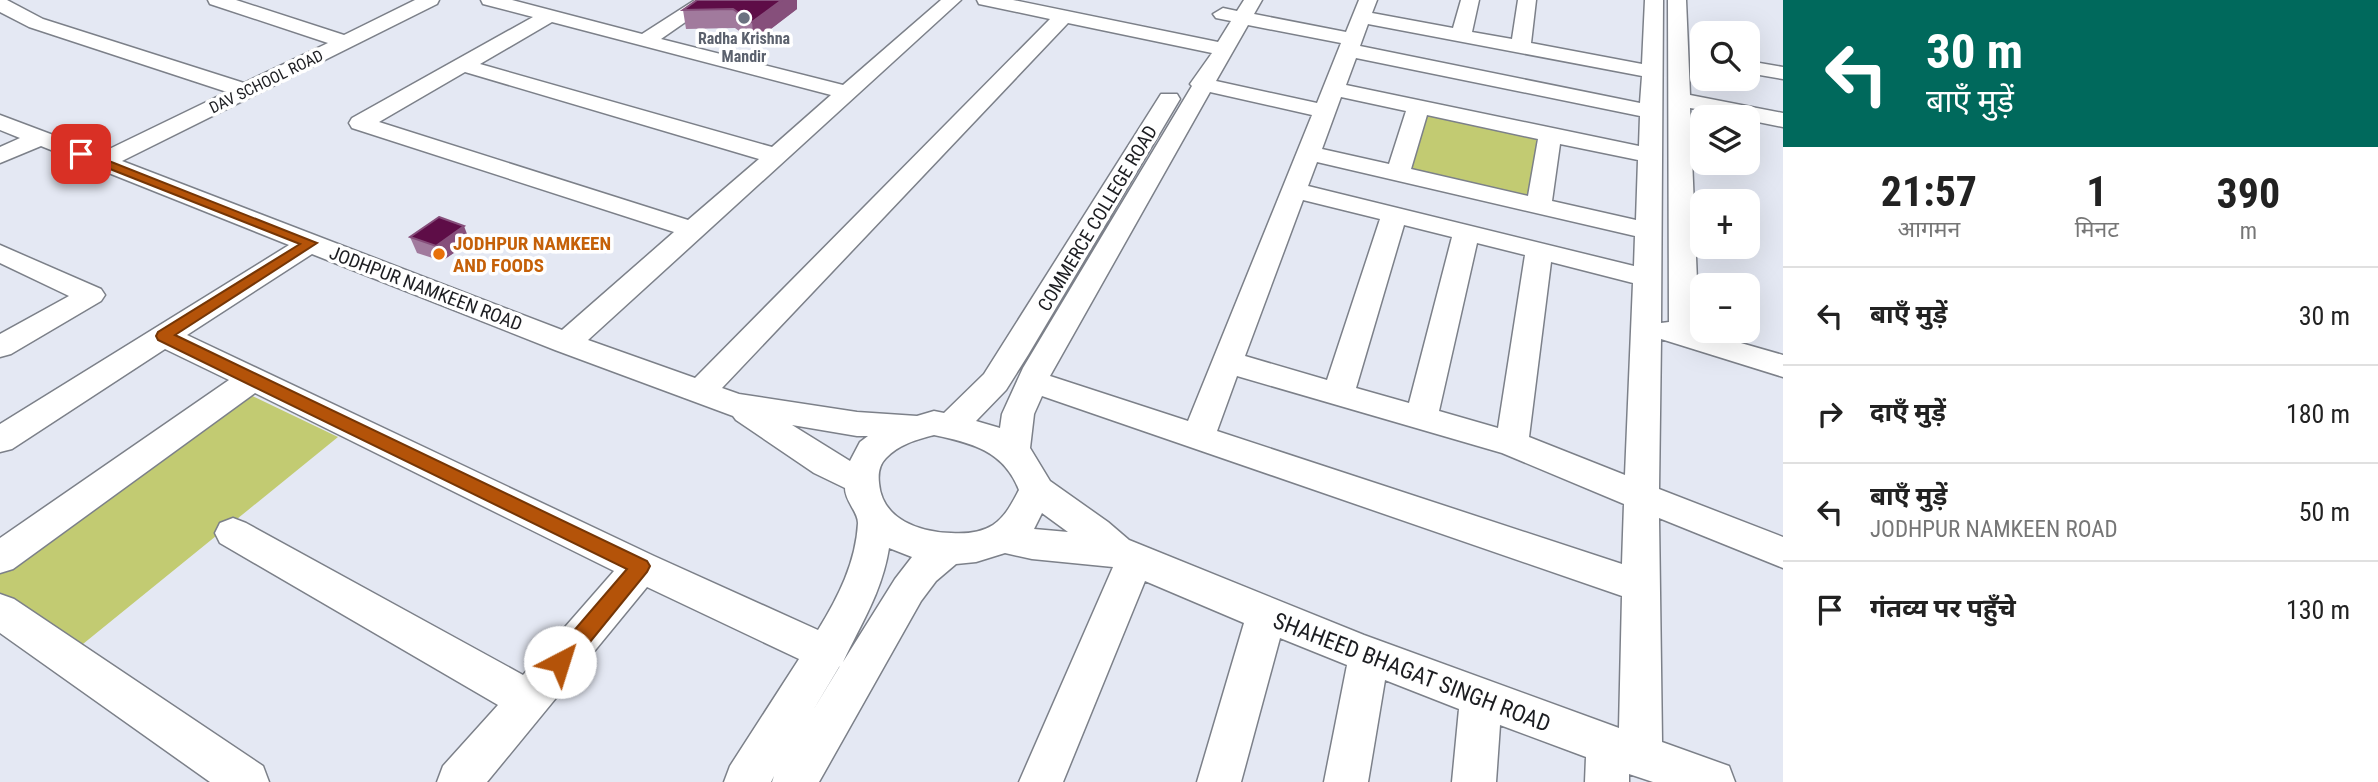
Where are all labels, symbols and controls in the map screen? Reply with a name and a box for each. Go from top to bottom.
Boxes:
marker: Radha Krishna Mandir [736,10,752,26]
map controls [1690,21,1760,343]
button: search [1690,21,1760,91]
text: 30 m [1926,23,2023,80]
icon: left [1811,28,1902,119]
place label: Radha Krishna Mandir [698,29,791,66]
street label: DAV SCHOOL ROAD [206,46,326,117]
text: बाएँ मुड़ें [1926,82,2014,120]
button: layers [1690,105,1760,175]
street label: COMMERCE COLLEGE ROAD [1033,121,1162,315]
pin [51,124,111,184]
icon: arrive [62,135,100,173]
text: 21:57 [1881,167,1977,216]
text: 1 [2086,167,2107,216]
text: 390 [2217,169,2280,218]
button: + [1690,189,1760,259]
text: आगमन [1897,216,1960,243]
text: मिनट [2075,216,2119,243]
text: m [2240,218,2257,245]
place label: JODHPUR NAMKEEN AND FOODS [453,232,611,277]
street label: JODHPUR NAMKEEN ROAD [326,241,525,336]
marker: JODHPUR NAMKEEN AND FOODS [431,246,447,262]
button: − [1690,273,1760,343]
icon: left [1811,297,1849,335]
text: बाएँ मुड़ें [1870,299,1947,329]
text: 30 m [2299,301,2350,331]
icon: right [1811,395,1849,433]
text: दाएँ मुड़ें [1870,397,1946,427]
text: 180 m [2286,399,2350,429]
text: बाएँ मुड़ें [1870,481,1947,511]
icon: left [1811,493,1849,531]
text: 50 m [2299,497,2350,527]
text: JODHPUR NAMKEEN ROAD [1870,516,2118,543]
icon: arrive [1811,591,1849,629]
text: गंतव्य पर पहुँचे [1870,593,2016,623]
text: 130 m [2286,595,2350,625]
street label: SHAHEED BHAGAT SINGH ROAD [1269,607,1554,738]
position arrow [523,625,597,699]

